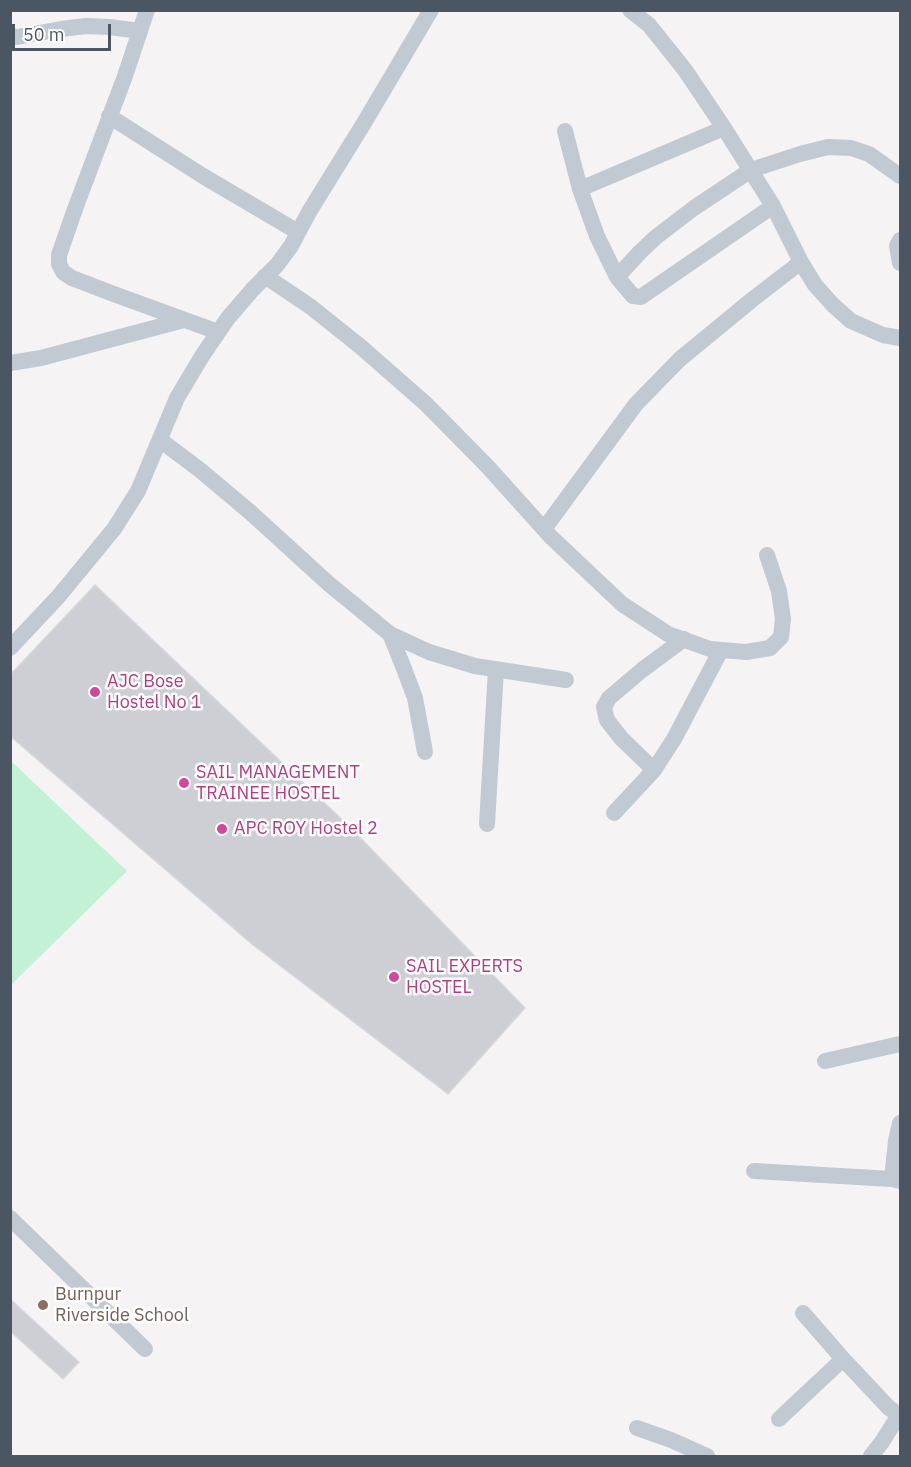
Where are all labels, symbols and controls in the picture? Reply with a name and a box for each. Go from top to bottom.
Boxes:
scale bar [15,12,114,50]
text: 50 m [23,23,65,46]
place label: AJC Bose Hostel No 1 [107,671,202,714]
marker: AJC Bose Hostel No 1 [88,685,102,699]
place label: SAIL MANAGEMENT TRAINEE HOSTEL [196,762,360,804]
marker: SAIL MANAGEMENT TRAINEE HOSTEL [177,776,191,790]
place label: APC ROY Hostel 2 [234,818,378,840]
marker: APC ROY Hostel 2 [215,822,229,836]
place label: SAIL EXPERTS HOSTEL [406,956,523,998]
marker: SAIL EXPERTS HOSTEL [387,970,401,984]
place label: Burnpur Riverside School [55,1284,189,1326]
marker: Burnpur Riverside School [36,1298,50,1312]

